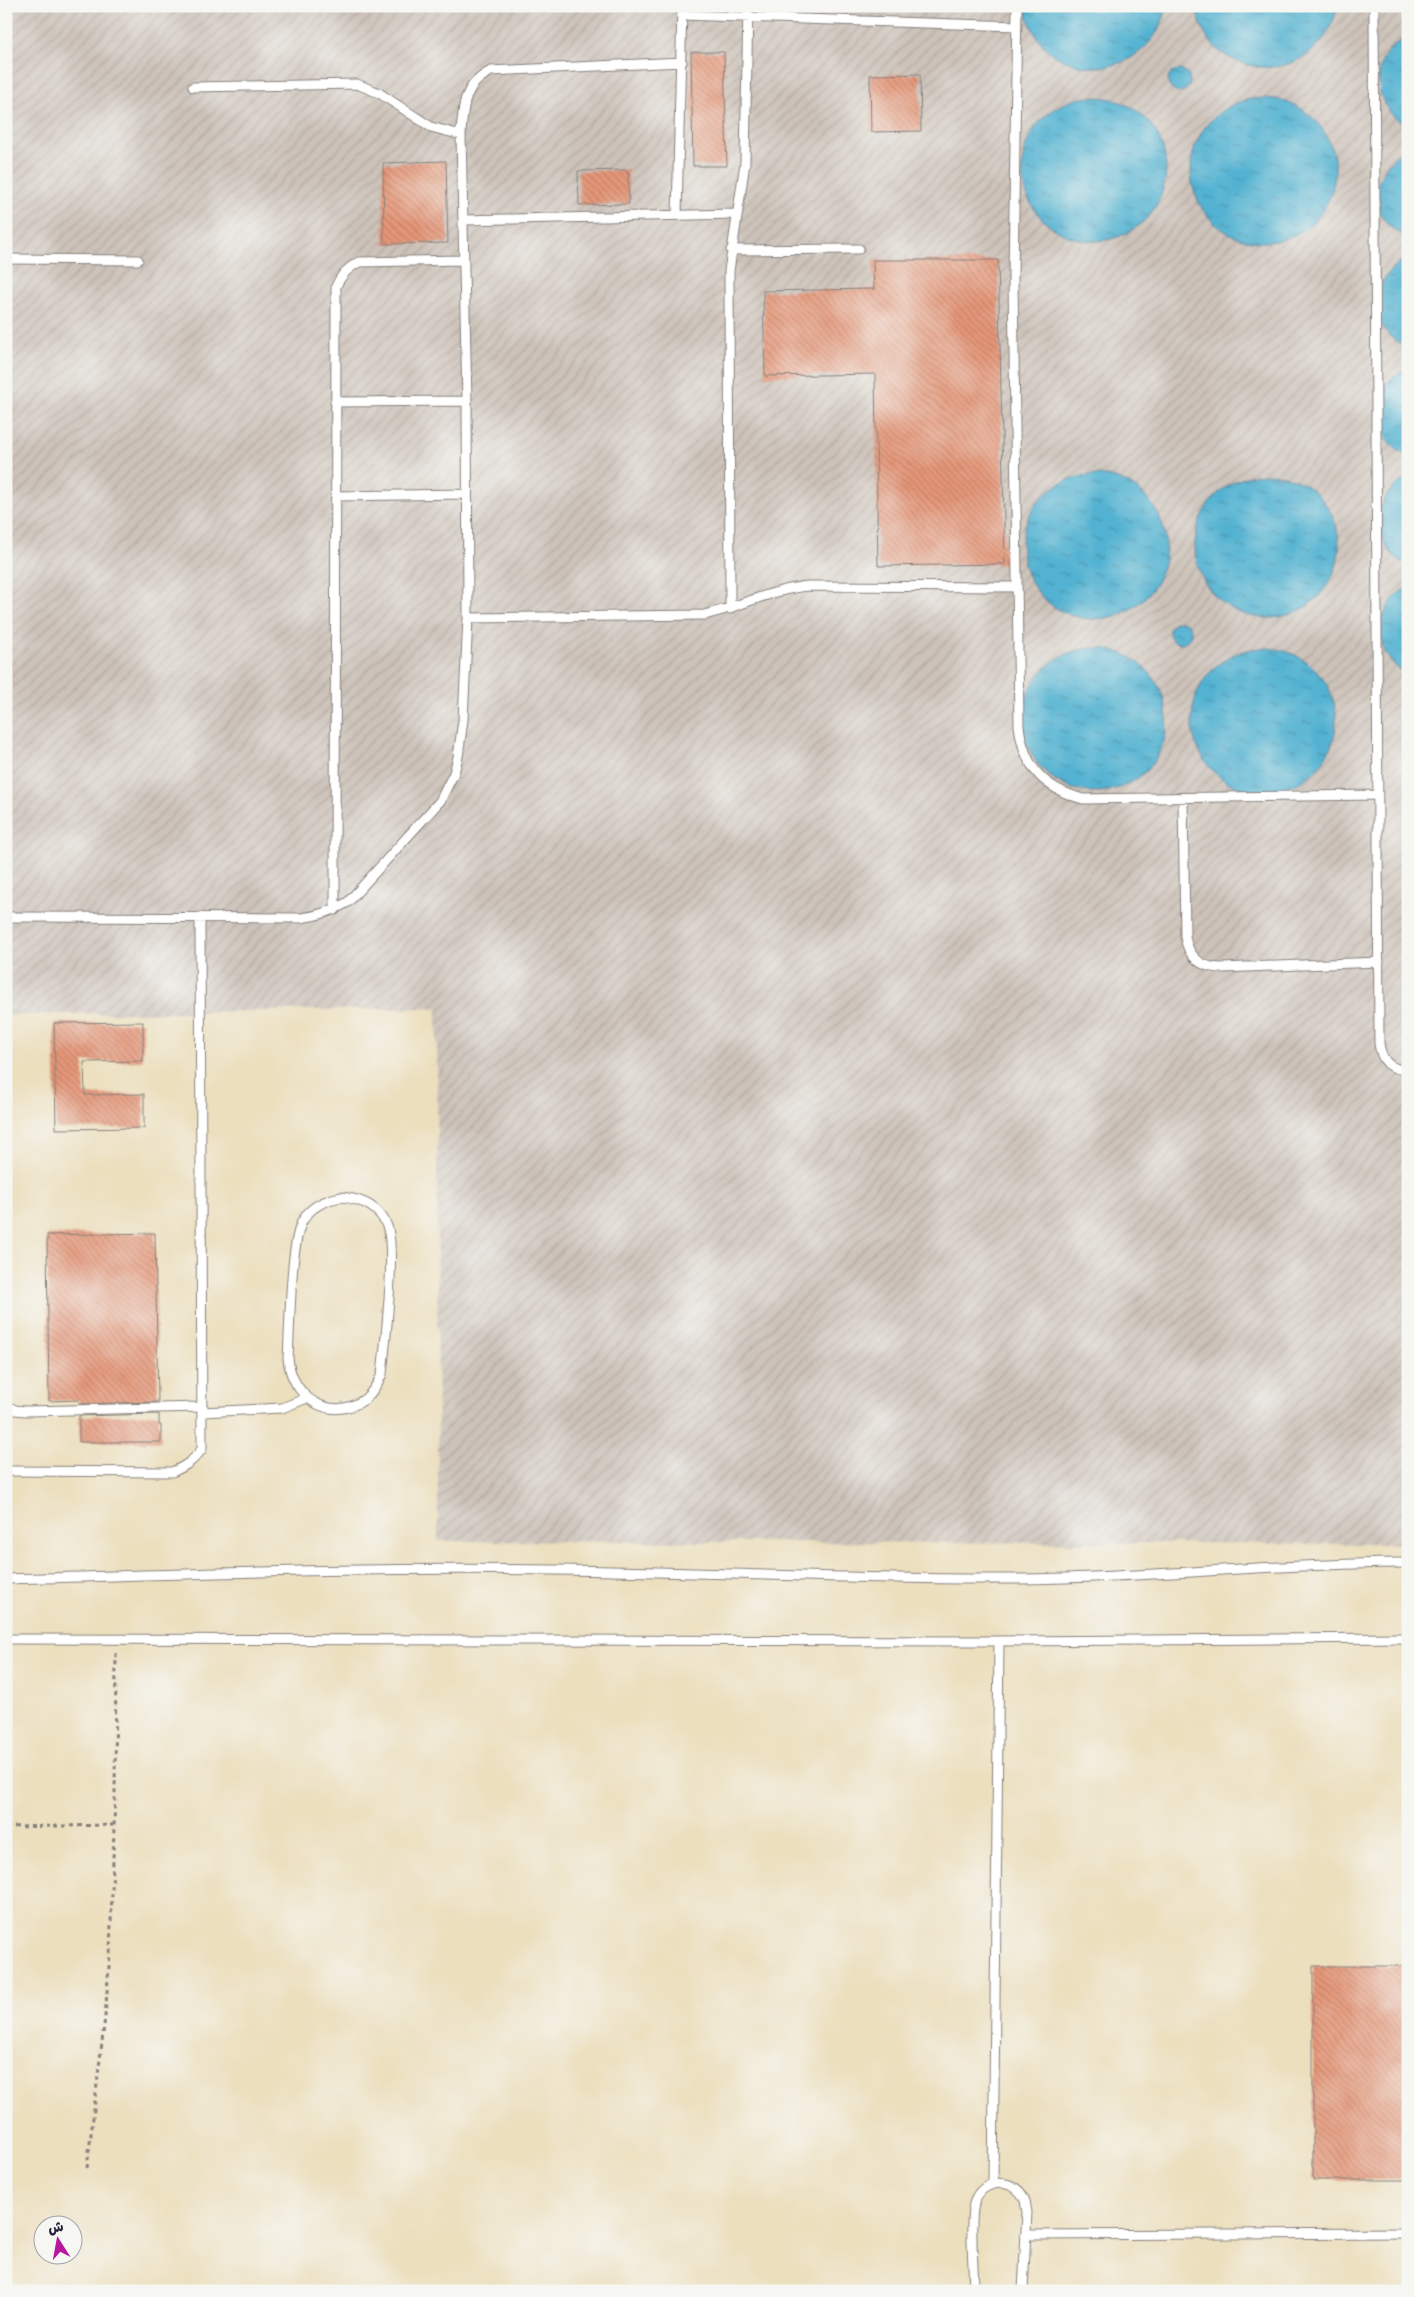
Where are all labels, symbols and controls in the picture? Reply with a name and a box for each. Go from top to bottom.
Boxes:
north arrow [32,2214,82,2264]
text: ش [46,2218,65,2238]

